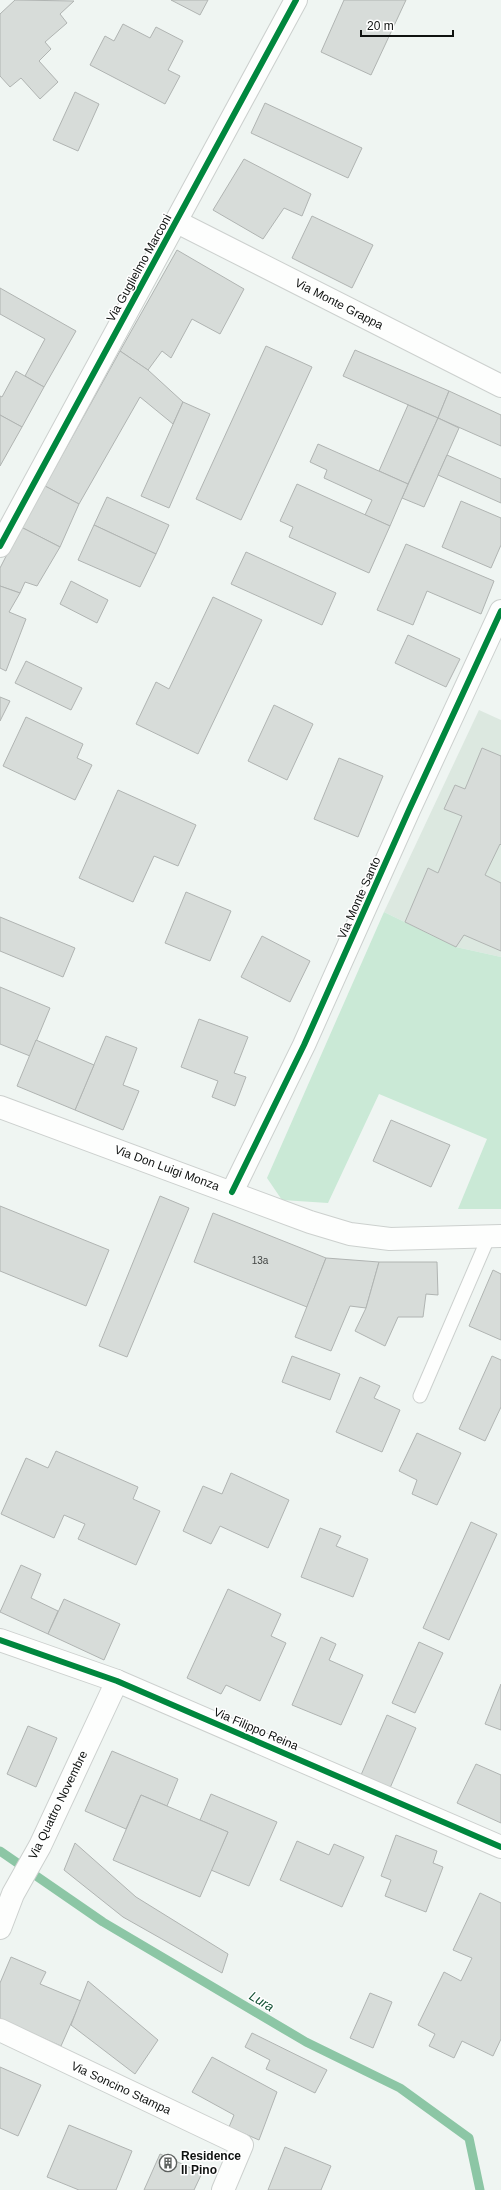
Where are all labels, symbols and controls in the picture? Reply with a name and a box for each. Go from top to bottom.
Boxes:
scale bar [361,12,453,38]
text: 20 m [367,19,394,33]
street label: Via Guglielmo Marconi [104,212,174,324]
street label: Via Monte Grappa [293,276,386,332]
street label: Via Monte Santo [335,854,384,941]
street label: Via Don Luigi Monza [113,1143,222,1194]
house number: 13a [252,1255,269,1266]
street label: Via Filippo Reina [212,1705,301,1753]
street label: Via Quattro Novembre [26,1748,91,1862]
water label: Lura [247,1988,277,2015]
street label: Via Soncino Stampa [69,2059,173,2117]
place label: Residence Il Pino [181,2149,241,2177]
building icon: Residence Il Pino [158,2153,178,2173]

